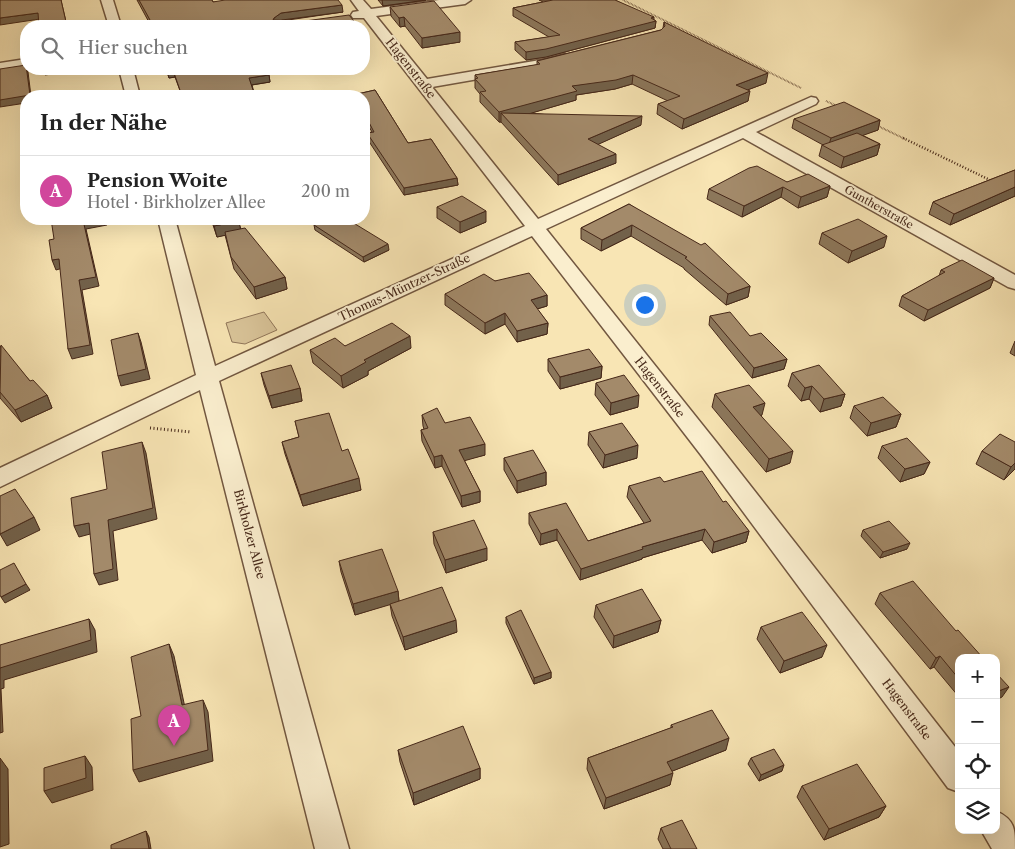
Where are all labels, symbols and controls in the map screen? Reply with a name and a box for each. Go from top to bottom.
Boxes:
search box [20,20,370,75]
icon: search [38,34,66,62]
street label: Hagenstraße [383,35,439,102]
text: Hier suchen [78,36,188,59]
text: In der Nähe [40,110,167,135]
text: Pension Woite [87,169,228,192]
text: A [50,181,62,201]
text: 200 m [301,181,350,201]
street label: Guntherstraße [842,182,916,232]
text: Hotel · Birkholzer Allee [87,192,266,212]
street label: Thomas-Müntzer-Straße [336,250,473,324]
your location [632,292,658,318]
street label: Hagenstraße [632,354,688,421]
street label: Birkholzer Allee [231,487,269,581]
map controls [955,654,1000,834]
button: + [955,654,1000,699]
street label: Hagenstraße [879,675,935,743]
button: − [955,699,1000,744]
pin: A [158,705,190,746]
button: locate [955,744,1000,789]
button: layers [955,789,1000,834]

